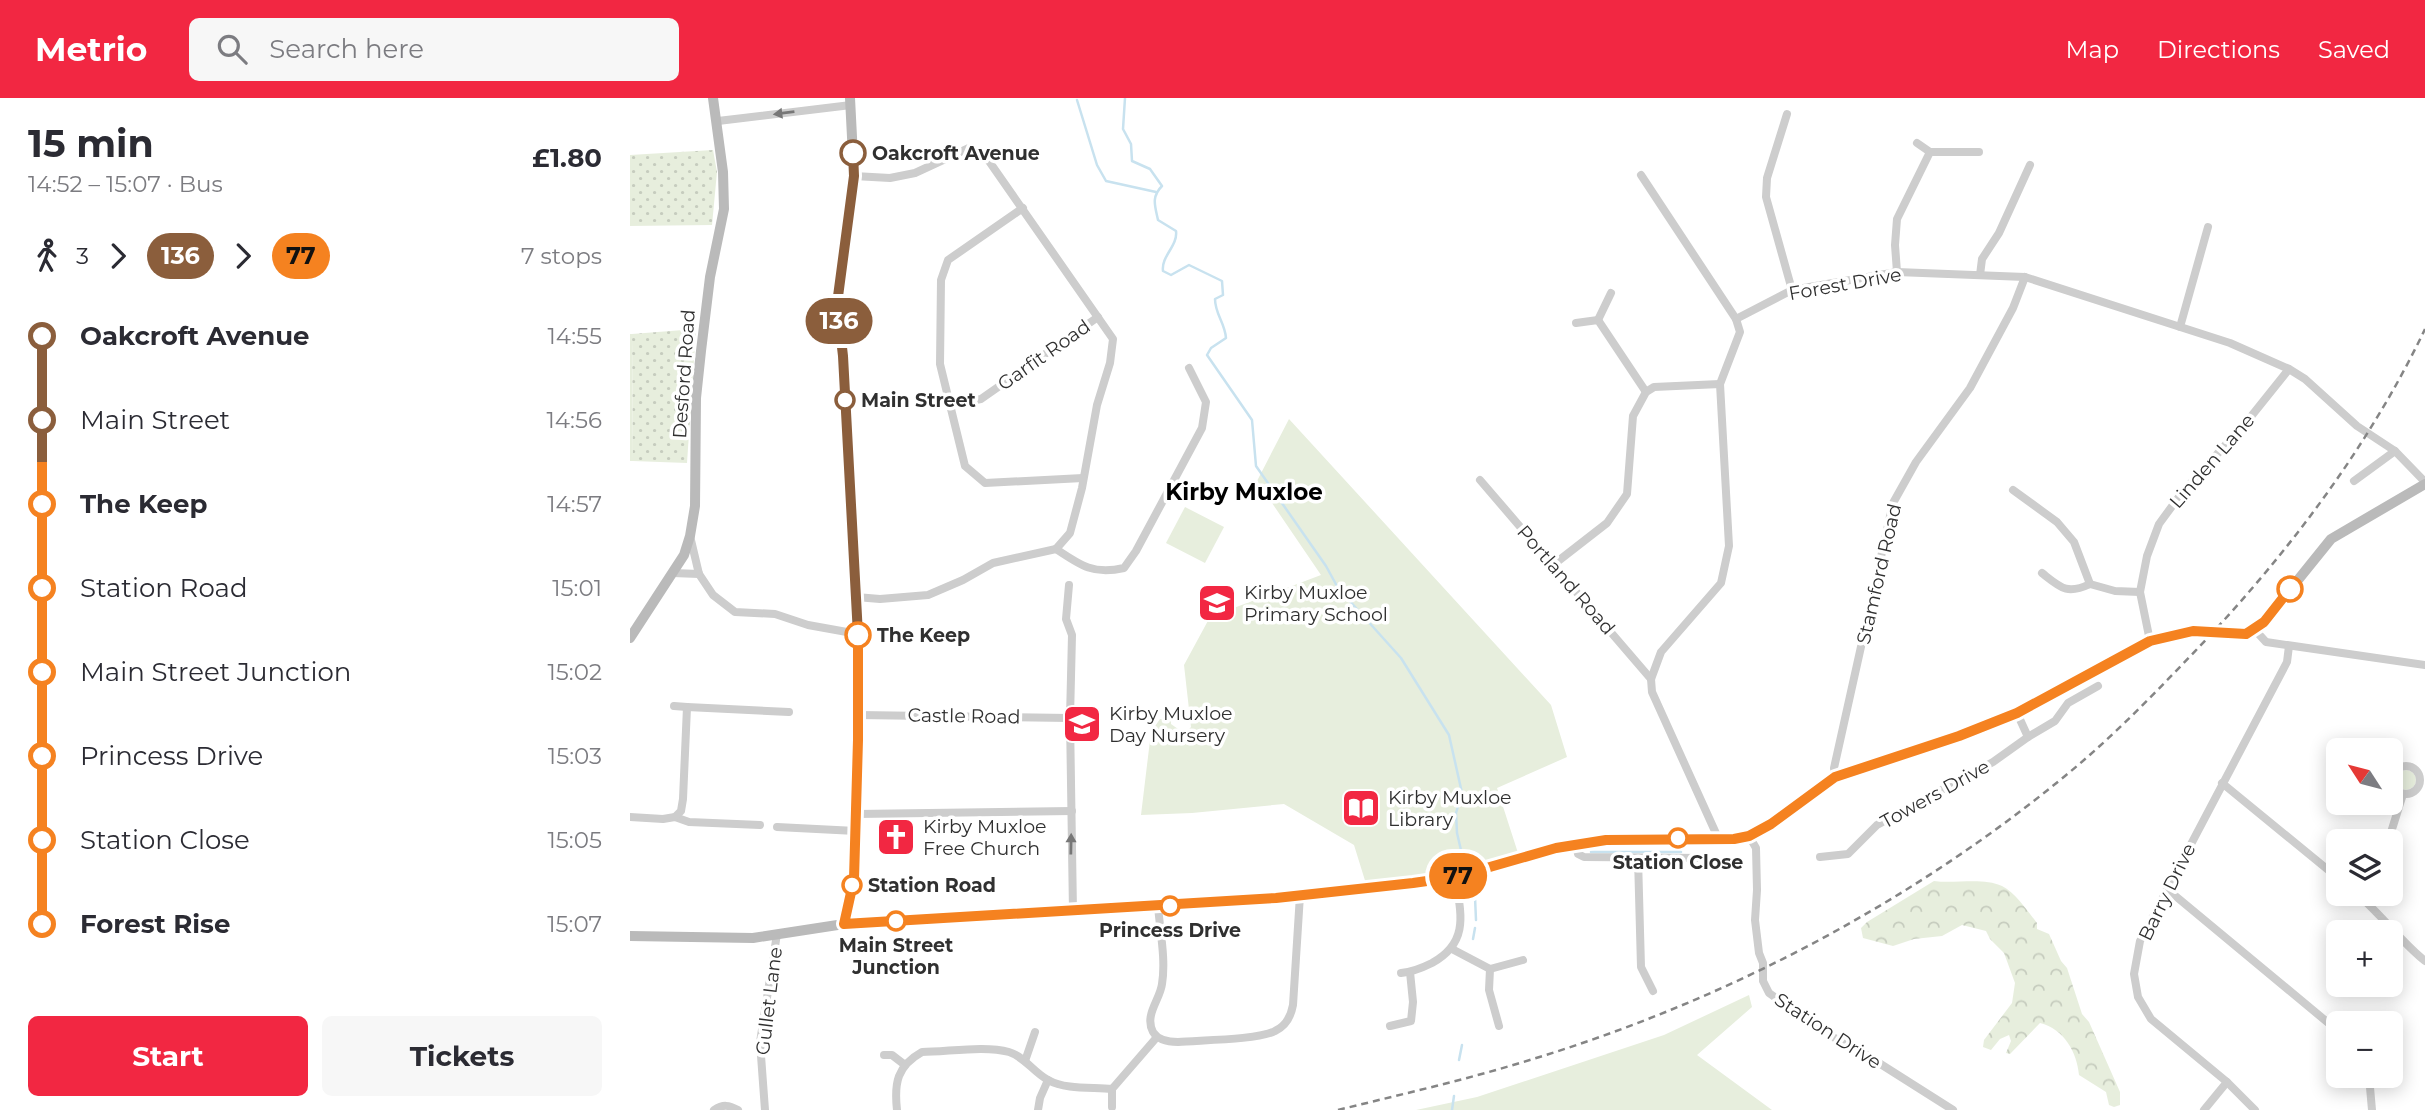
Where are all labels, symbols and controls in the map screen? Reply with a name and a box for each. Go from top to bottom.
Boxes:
search box [189,18,679,81]
text: Metrio [35,29,147,69]
icon: search [213,30,251,68]
text: Search here [269,33,424,65]
text: Map [2066,35,2119,64]
text: Directions [2157,35,2280,64]
text: Saved [2318,35,2390,64]
one-way arrow [773,107,795,118]
text: 15 min [28,120,154,167]
marker: Oakcroft Avenue [840,140,866,166]
text: £1.80 [532,142,602,174]
place label: Oakcroft Avenue [872,142,1040,165]
text: 14:52 – 15:07 · Bus [28,170,223,198]
icon: walk [28,237,66,275]
icon: forward [99,237,137,275]
icon: forward [224,237,262,275]
text: 136 [161,241,200,270]
text: 77 [286,241,316,270]
text: 3 [76,242,89,270]
text: 7 stops [521,242,602,270]
street label: Forest Drive [1787,263,1903,305]
line badge: 136 [799,298,879,344]
text: 136 [820,306,858,335]
street label: Desford Road [668,309,700,439]
street label: Garfit Road [993,315,1095,395]
text: Oakcroft Avenue [80,320,310,352]
text: 14:55 [548,322,602,350]
place label: Main Street [861,389,976,412]
marker: Main Street [835,390,855,410]
text: Main Street [80,404,230,436]
text: 14:56 [546,406,602,434]
street label: Linden Lane [2165,409,2259,513]
district label: Kirby Muxloe [1165,478,1323,506]
text: The Keep [80,488,207,520]
text: 14:57 [547,490,602,518]
street label: Stamford Road [1852,502,1906,646]
street label: Portland Road [1512,521,1620,639]
text: Station Road [80,572,248,604]
text: 15:01 [552,574,602,602]
unlabelled marker [2277,576,2303,602]
place label: Kirby Muxloe Primary School [1244,581,1388,626]
school or university icon: Kirby Muxloe Primary School [1196,582,1238,624]
marker: The Keep [845,622,871,648]
place label: The Keep [877,624,970,647]
text: Main Street Junction [80,656,351,688]
text: 15:02 [548,658,602,686]
place label: Kirby Muxloe Day Nursery [1109,702,1233,747]
school or university icon: Kirby Muxloe Day Nursery [1061,703,1103,745]
street label: Castle Road [907,704,1021,728]
north arrow [2326,738,2403,816]
map controls [2326,738,2403,1088]
text: Princess Drive [80,740,263,772]
text: 15:03 [548,742,602,770]
street label: Towers Drive [1877,755,1993,833]
place label: Kirby Muxloe Library [1388,786,1512,831]
library icon: Kirby Muxloe Library [1340,787,1382,829]
place label: Kirby Muxloe Free Church [923,815,1047,860]
church icon: Kirby Muxloe Free Church [875,816,917,858]
text: Station Close [80,824,250,856]
text: 15:05 [548,826,602,854]
marker: Station Close [1668,828,1688,848]
button: layers [2326,829,2403,906]
one-way arrow [1065,832,1077,854]
street label: Barry Drive [2134,840,2200,944]
place label: Station Close [1613,851,1743,874]
line badge: 77 [1426,853,1490,899]
text: 77 [1443,861,1473,890]
place label: Station Road [868,874,996,897]
marker: Station Road [842,875,862,895]
marker: Princess Drive [1160,896,1180,916]
text: Forest Rise [80,908,230,940]
text: 15:07 [547,910,602,938]
marker: Main Street Junction [886,911,906,931]
place label: Princess Drive [1099,919,1241,942]
button: + [2326,920,2403,997]
place label: Main Street Junction [839,934,953,979]
street label: Gullet Lane [751,946,787,1056]
street label: Station Drive [1770,988,1886,1074]
button: − [2326,1011,2403,1088]
button: Start [28,1016,308,1096]
button: Tickets [322,1016,602,1096]

